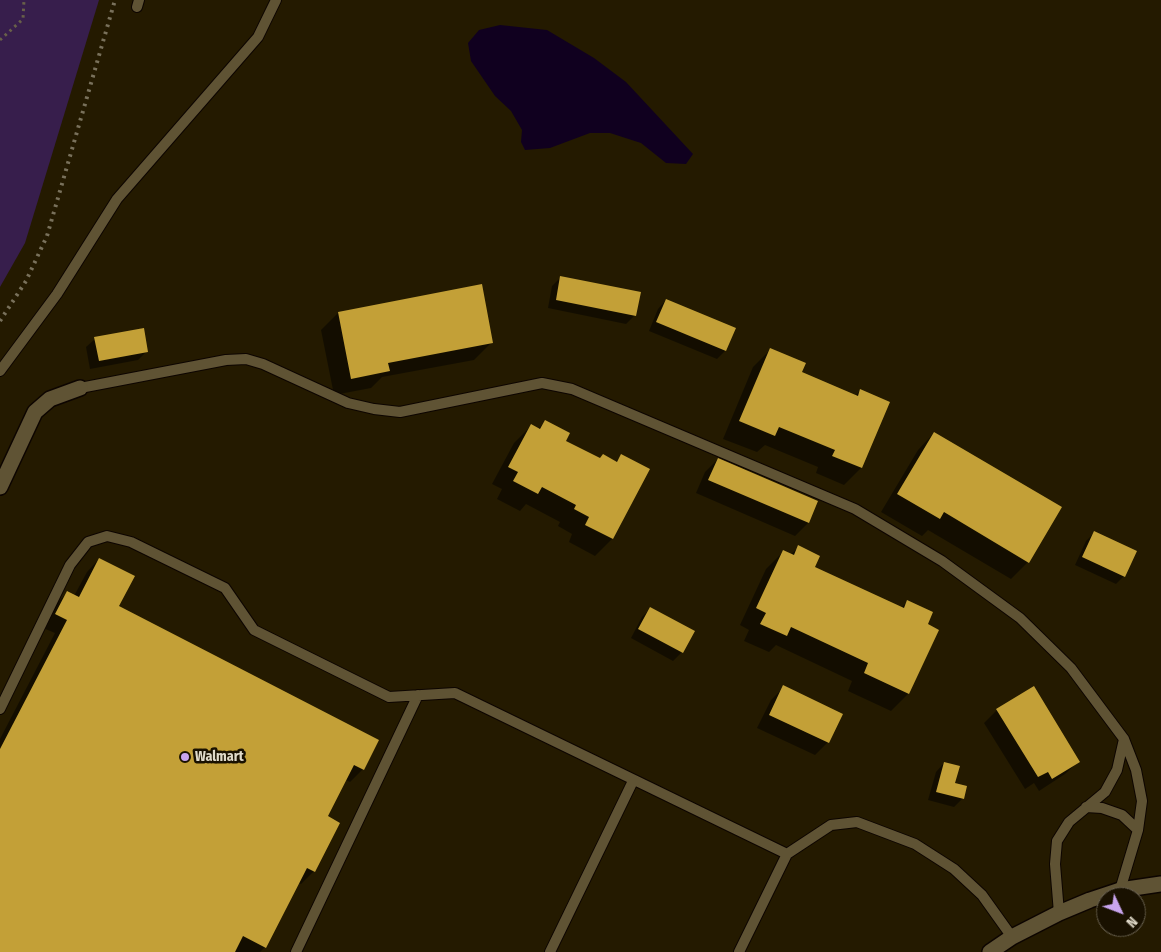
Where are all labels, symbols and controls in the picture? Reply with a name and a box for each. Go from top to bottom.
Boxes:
place label: Walmart [195,749,244,765]
marker: Walmart [179,751,191,763]
north arrow [1096,887,1146,937]
text: N [1123,913,1141,931]

